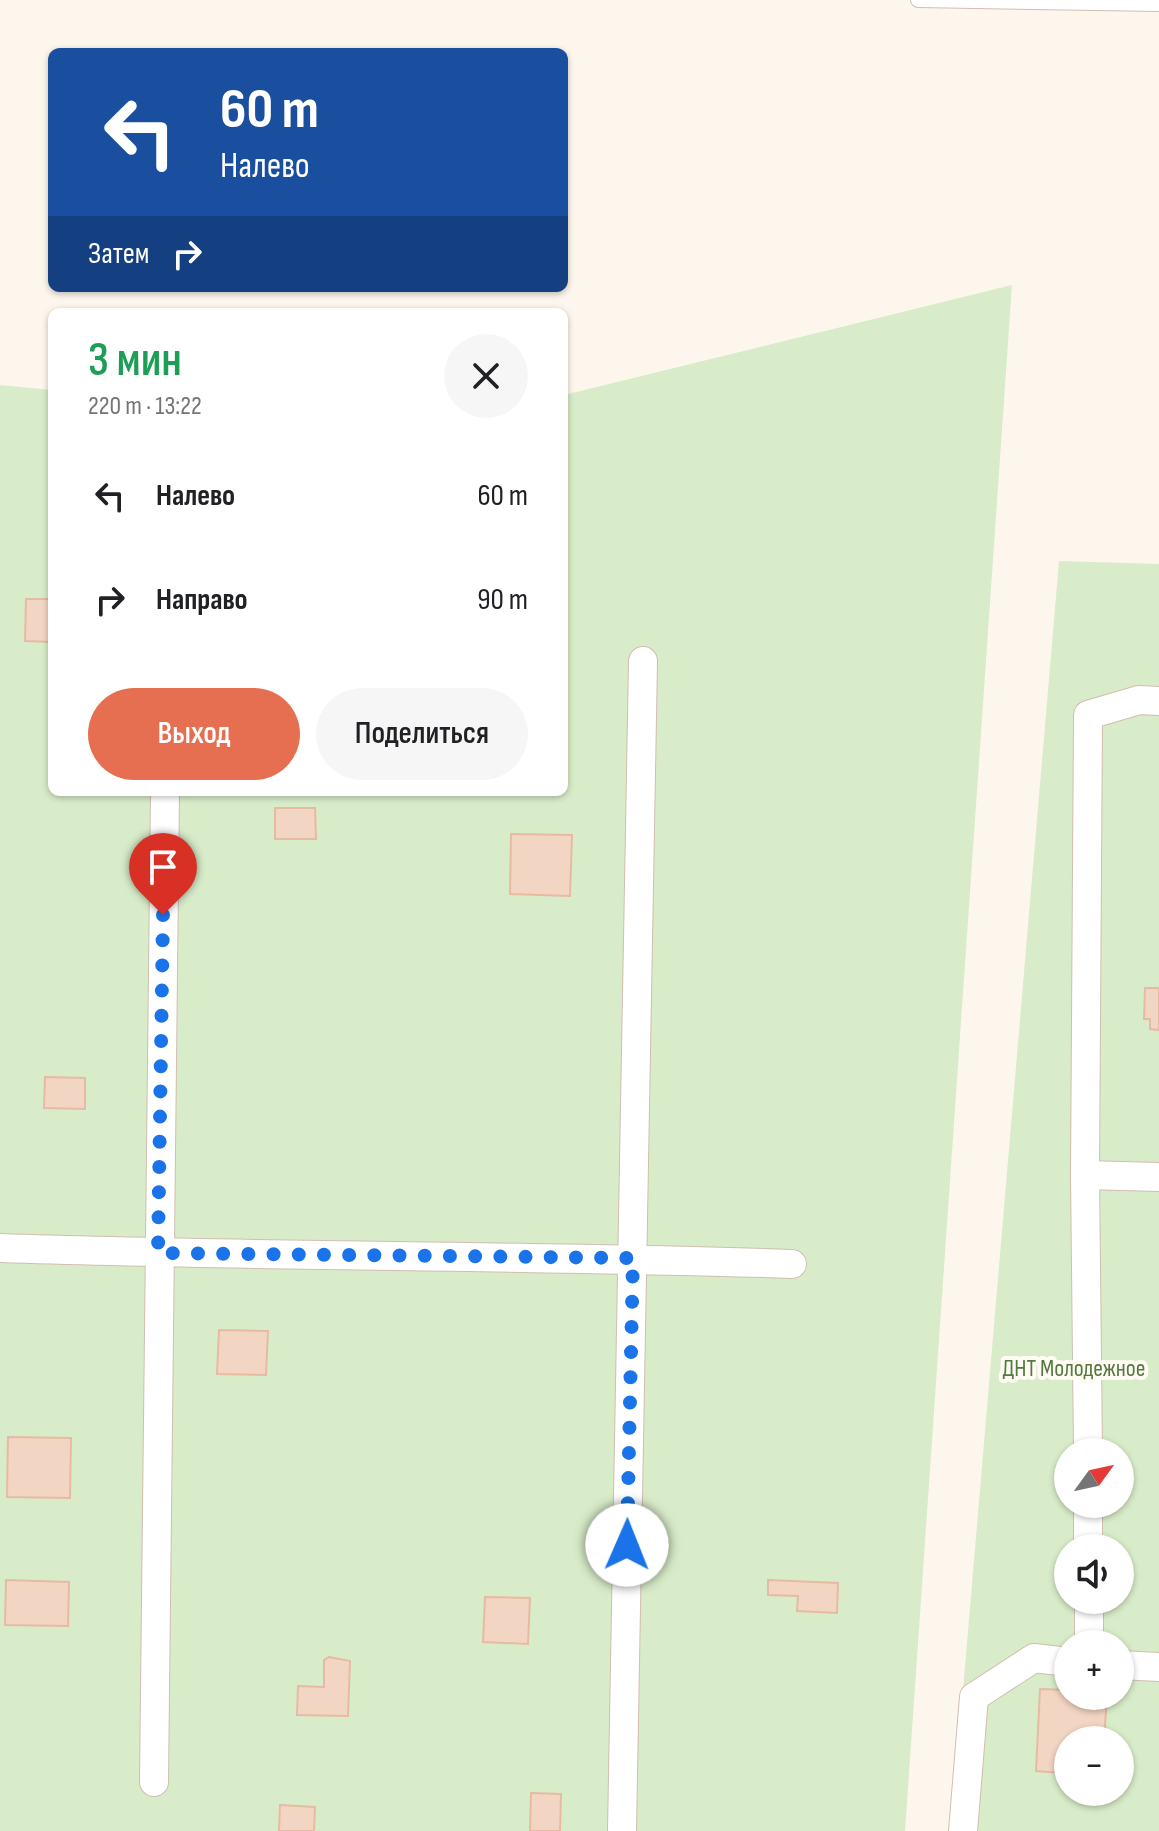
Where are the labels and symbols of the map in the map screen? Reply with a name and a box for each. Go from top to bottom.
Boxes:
pin [129,833,197,915]
park label: ДНТ Молодежное [1003,1354,1145,1383]
north arrow [1054,1438,1134,1518]
position arrow [585,1503,669,1587]

